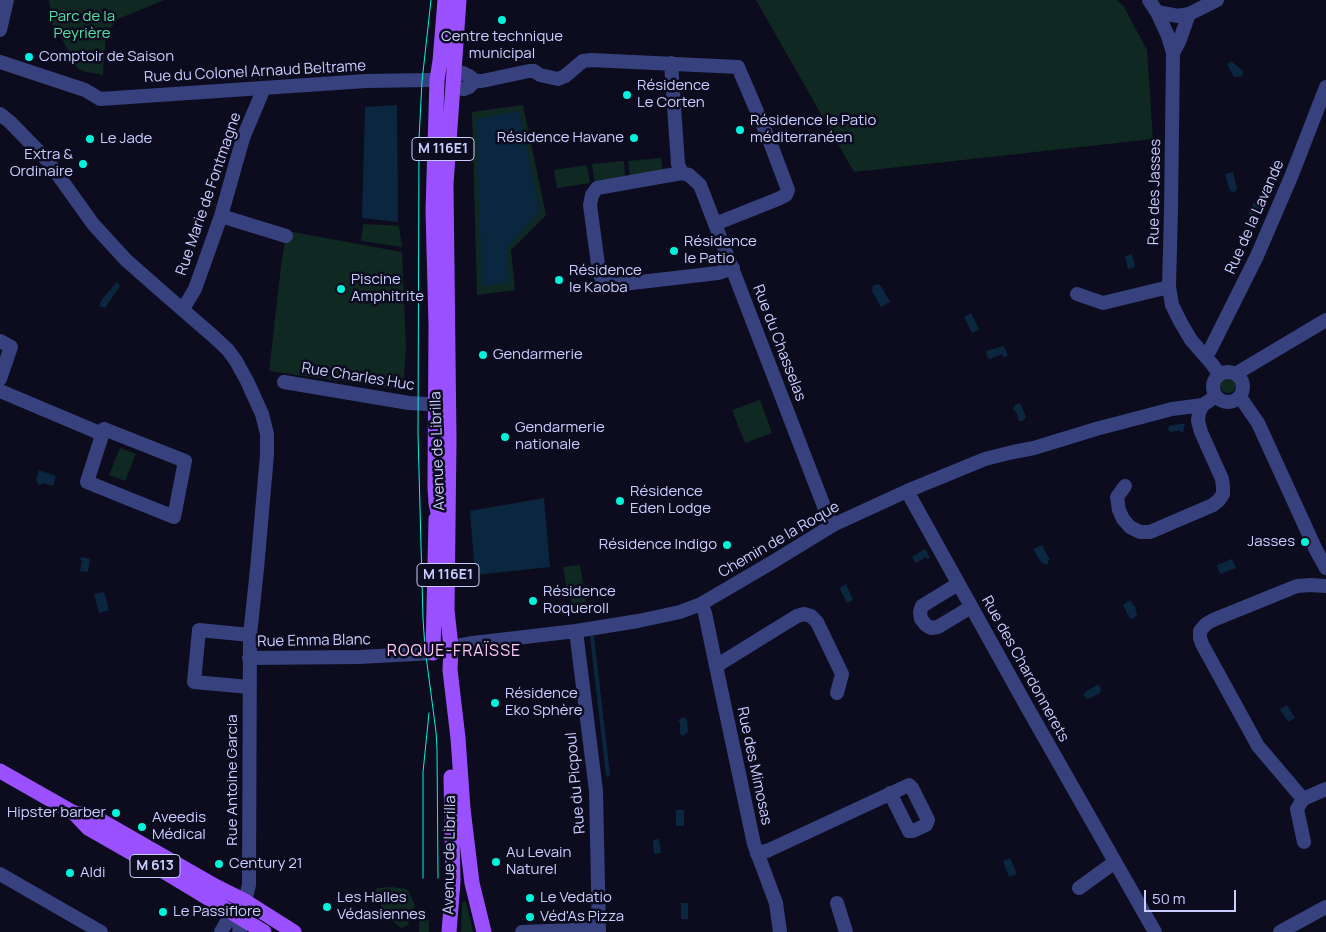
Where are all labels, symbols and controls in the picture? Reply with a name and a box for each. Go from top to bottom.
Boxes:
park label: Parc de la Peyrière [49,8,115,43]
marker: Centre technique municipal [496,14,508,26]
place label: Centre technique municipal [441,28,563,63]
place label: Comptoir de Saison [39,48,174,66]
marker: Comptoir de Saison [23,51,35,63]
street label: Rue du Colonel Arnaud Beltrame [144,57,366,87]
place label: Résidence Le Corten [637,77,710,112]
marker: Résidence Le Corten [621,89,633,101]
street label: Rue Marie de Fontmagne [173,110,245,278]
place label: Résidence le Patio méditerranéen [750,112,876,147]
marker: Résidence le Patio méditerranéen [734,124,746,136]
place label: Résidence Havane [497,129,624,147]
place label: Le Jade [100,130,152,148]
marker: Résidence Havane [628,132,640,144]
marker: Le Jade [84,133,96,145]
road number: M 116E1 [412,138,474,160]
street label: Rue des Jasses [1145,139,1165,245]
place label: Extra & Ordinaire [10,146,73,181]
street label: Rue de la Lavande [1222,157,1288,277]
marker: Extra & Ordinaire [77,158,89,170]
place label: Résidence le Patio [684,233,757,268]
marker: Résidence le Patio [668,245,680,257]
place label: Résidence le Kaoba [569,262,642,297]
place label: Piscine Amphitrite [351,271,424,306]
marker: Résidence le Kaoba [553,274,565,286]
street label: Rue du Chasselas [749,282,809,404]
marker: Piscine Amphitrite [335,283,347,295]
place label: Gendarmerie [493,346,583,364]
marker: Gendarmerie [477,349,489,361]
street label: Rue Charles Huc [300,359,416,395]
street label: Avenue de Librilla [427,391,449,511]
place label: Gendarmerie nationale [515,419,605,454]
marker: Gendarmerie nationale [499,431,511,443]
place label: Résidence Eden Lodge [630,483,711,518]
marker: Résidence Eden Lodge [614,495,626,507]
street label: Chemin de la Roque [715,498,843,582]
place label: Jasses [1247,533,1295,551]
place label: Résidence Indigo [599,536,717,554]
marker: Jasses [1299,536,1311,548]
marker: Résidence Indigo [721,539,733,551]
road number: M 116E1 [417,564,479,586]
place label: Résidence Roqueroll [543,583,616,618]
street label: Rue des Chardonnerets [977,593,1073,745]
marker: Résidence Roqueroll [527,595,539,607]
street label: Rue Emma Blanc [257,631,371,651]
district label: ROQUE-FRAÏSSE [385,642,523,662]
place label: Résidence Eko Sphère [505,685,583,720]
marker: Résidence Eko Sphère [489,697,501,709]
street label: Rue des Mimosas [733,705,775,827]
street label: Rue Antoine Garcia [224,714,242,846]
street label: Rue du Picpoul [563,731,589,835]
street label: Avenue de Librilla [440,795,460,915]
place label: Hipster barber [7,804,106,822]
marker: Hipster barber [110,807,122,819]
place label: Aveedis Médical [152,809,206,844]
marker: Aveedis Médical [136,821,148,833]
place label: Au Levain Naturel [506,844,571,879]
road number: M 613 [130,854,180,878]
place label: Century 21 [229,855,303,873]
marker: Au Levain Naturel [490,856,502,868]
marker: Century 21 [213,858,225,870]
place label: Aldi [80,864,105,882]
marker: Aldi [64,867,76,879]
scale bar [1146,880,1238,912]
text: 50 m [1152,888,1186,909]
place label: Les Halles Védasiennes [337,889,426,924]
place label: Le Vedatio [540,889,612,907]
marker: Le Vedatio [524,892,536,904]
marker: Les Halles Védasiennes [321,901,333,913]
place label: Le Passiflore [173,903,261,921]
marker: Le Passiflore [157,906,169,918]
place label: Véd'As Pizza [540,908,624,926]
marker: Véd'As Pizza [524,911,536,923]

